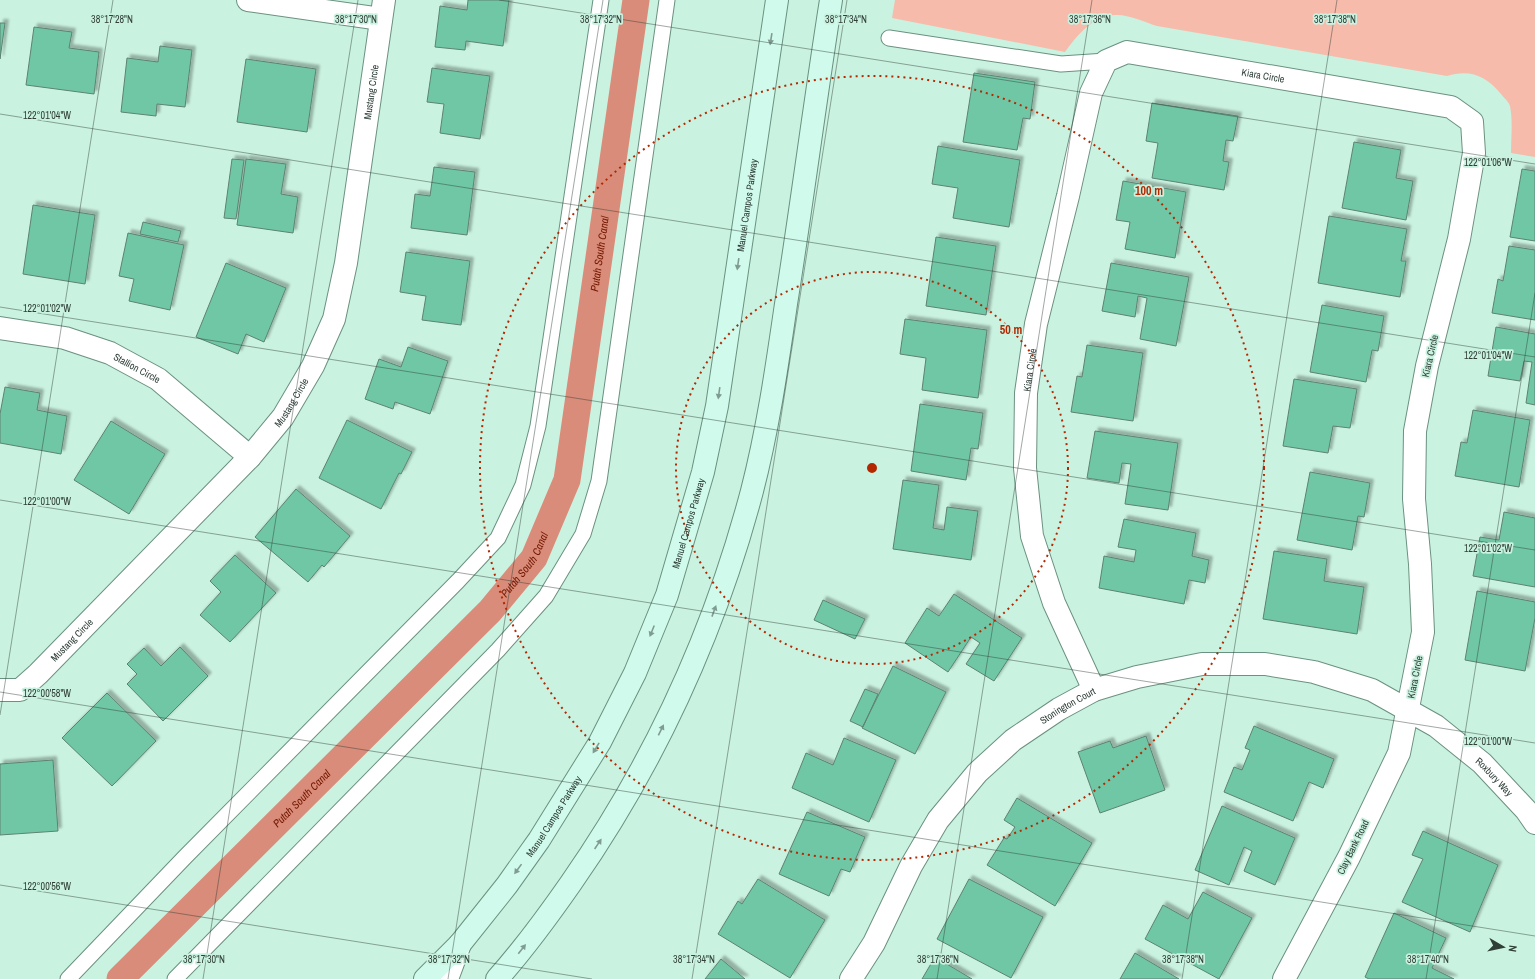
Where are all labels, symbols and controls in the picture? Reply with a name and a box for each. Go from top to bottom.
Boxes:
text: 38°17'28"N [91,13,133,26]
text: 38°17'30"N [335,13,377,26]
text: 38°17'32"N [580,13,622,26]
text: 38°17'34"N [825,13,867,26]
text: 38°17'36"N [1069,13,1111,26]
text: 38°17'38"N [1314,13,1356,26]
one-way arrow [768,32,774,45]
street label: Mustang Circle [360,63,381,120]
street label: Kiara Circle [1241,65,1286,85]
text: 122°01'04"W [23,109,71,122]
text: 122°01'06"W [1464,156,1512,169]
street label: Manuel Campos Parkway [733,157,760,252]
text: 100 m [1135,183,1163,199]
water label: Putah South Canal [587,214,612,292]
one-way arrow [735,258,741,270]
text: 122°01'02"W [23,302,71,315]
text: 50 m [1000,322,1022,338]
street label: Kiara Circle [1419,333,1441,379]
street label: Kiara Circle [1020,347,1039,392]
text: 122°01'04"W [1464,349,1512,362]
street label: Stallion Circle [112,350,163,386]
street label: Mustang Circle [271,375,311,430]
one-way arrow [716,387,722,399]
centre of rings [865,461,879,475]
street label: Manuel Campos Parkway [669,476,708,570]
text: 122°01'00"W [23,495,71,508]
water label: Putah South Canal [498,529,551,600]
text: 122°01'02"W [1464,542,1512,555]
one-way arrow [711,605,717,617]
street label: Mustang Circle [48,615,96,664]
one-way arrow [649,626,655,637]
street label: Kiara Circle [1404,654,1426,699]
street label: Stonington Court [1037,684,1098,727]
text: 122°00'58"W [23,687,71,700]
one-way arrow [658,725,665,736]
text: 122°01'00"W [1464,735,1512,748]
one-way arrow [593,742,600,754]
street label: Roxbury Way [1473,754,1517,799]
water label: Putah South Canal [270,766,334,830]
street label: Manuel Campos Parkway [523,772,584,859]
street label: Clay Bank Road [1334,818,1372,876]
one-way arrow [594,838,602,849]
one-way arrow [514,864,523,875]
text: 122°00'56"W [23,880,71,893]
north arrow [1483,927,1523,967]
one-way arrow [517,943,526,954]
text: N [1505,944,1520,953]
text: 38°17'30"N [183,953,225,966]
text: 38°17'32"N [428,953,470,966]
text: 38°17'34"N [673,953,715,966]
text: 38°17'36"N [917,953,959,966]
text: 38°17'38"N [1162,953,1204,966]
text: 38°17'40"N [1407,953,1449,966]

